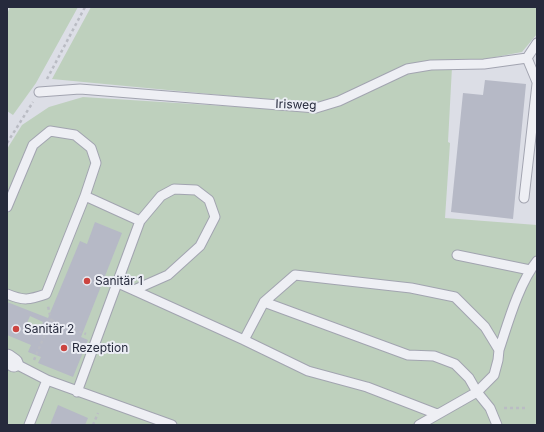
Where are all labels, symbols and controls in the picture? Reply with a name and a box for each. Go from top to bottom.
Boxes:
street label: Irisweg [275,97,317,113]
place label: Sanitär 1 [95,274,143,288]
marker: Sanitär 1 [82,276,92,286]
place label: Sanitär 2 [24,322,74,336]
marker: Sanitär 2 [11,324,21,334]
place label: Rezeption [72,341,128,355]
marker: Rezeption [59,343,69,353]

